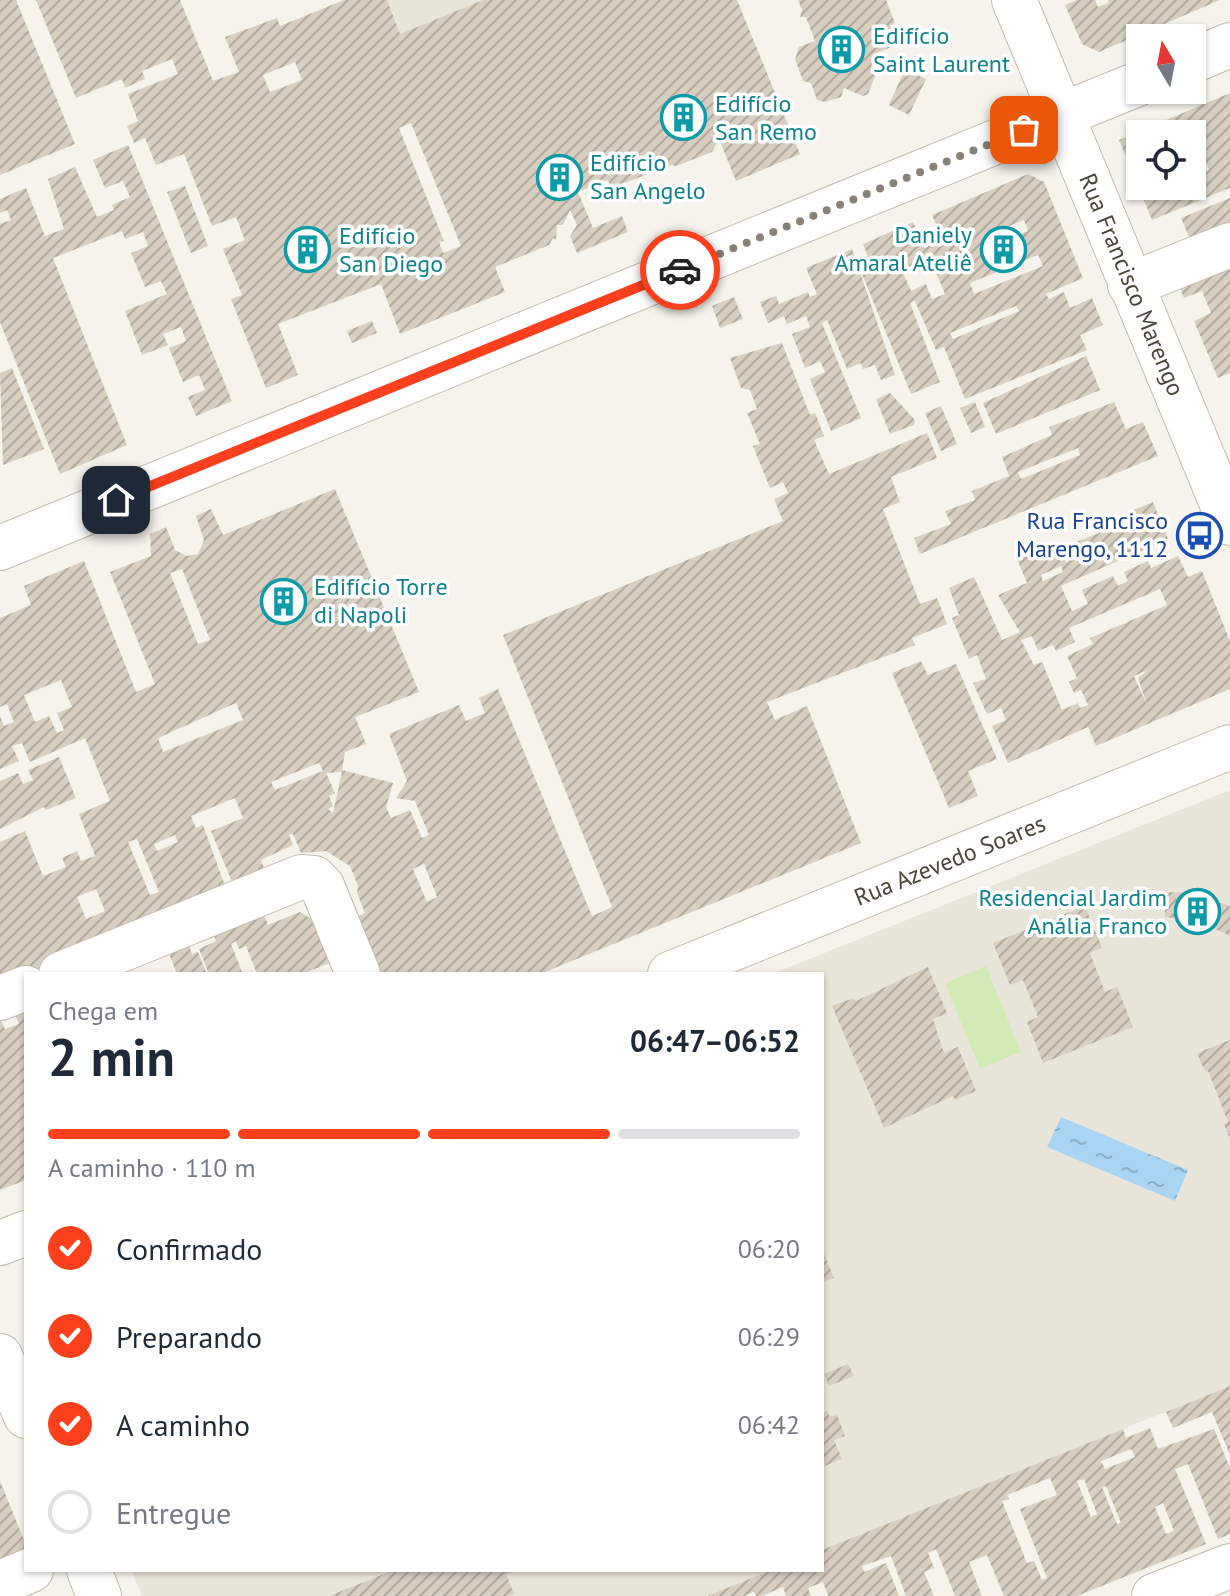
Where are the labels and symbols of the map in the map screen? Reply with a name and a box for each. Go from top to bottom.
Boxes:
place label: Edifício Saint Laurent [873,20,1010,79]
north arrow [1126,24,1206,104]
building icon: Edifício Saint Laurent [818,26,866,74]
place label: Edifício San Remo [715,88,817,147]
building icon: Edifício San Remo [660,94,708,142]
pin [990,96,1058,164]
place label: Edifício San Angelo [590,147,706,206]
building icon: Edifício San Angelo [535,153,583,201]
street label: Rua Francisco Marengo [1072,169,1192,400]
place label: Daniely Amaral Ateliê [834,219,972,278]
place label: Edifício San Diego [339,220,443,279]
building icon: Daniely Amaral Ateliê [979,225,1027,273]
building icon: Edifício San Diego [284,226,332,274]
courier [640,230,720,310]
pin [82,466,150,534]
place label: Rua Francisco Marengo, 1112 [1016,505,1168,564]
bus stop icon: Rua Francisco Marengo, 1112 [1175,511,1223,559]
place label: Edifício Torre di Napoli [314,571,448,630]
building icon: Edifício Torre di Napoli [259,577,307,625]
street label: Rua Azevedo Soares [849,807,1050,913]
place label: Residencial Jardim Anália Franco [978,882,1167,941]
building icon: Residencial Jardim Anália Franco [1174,888,1222,936]

